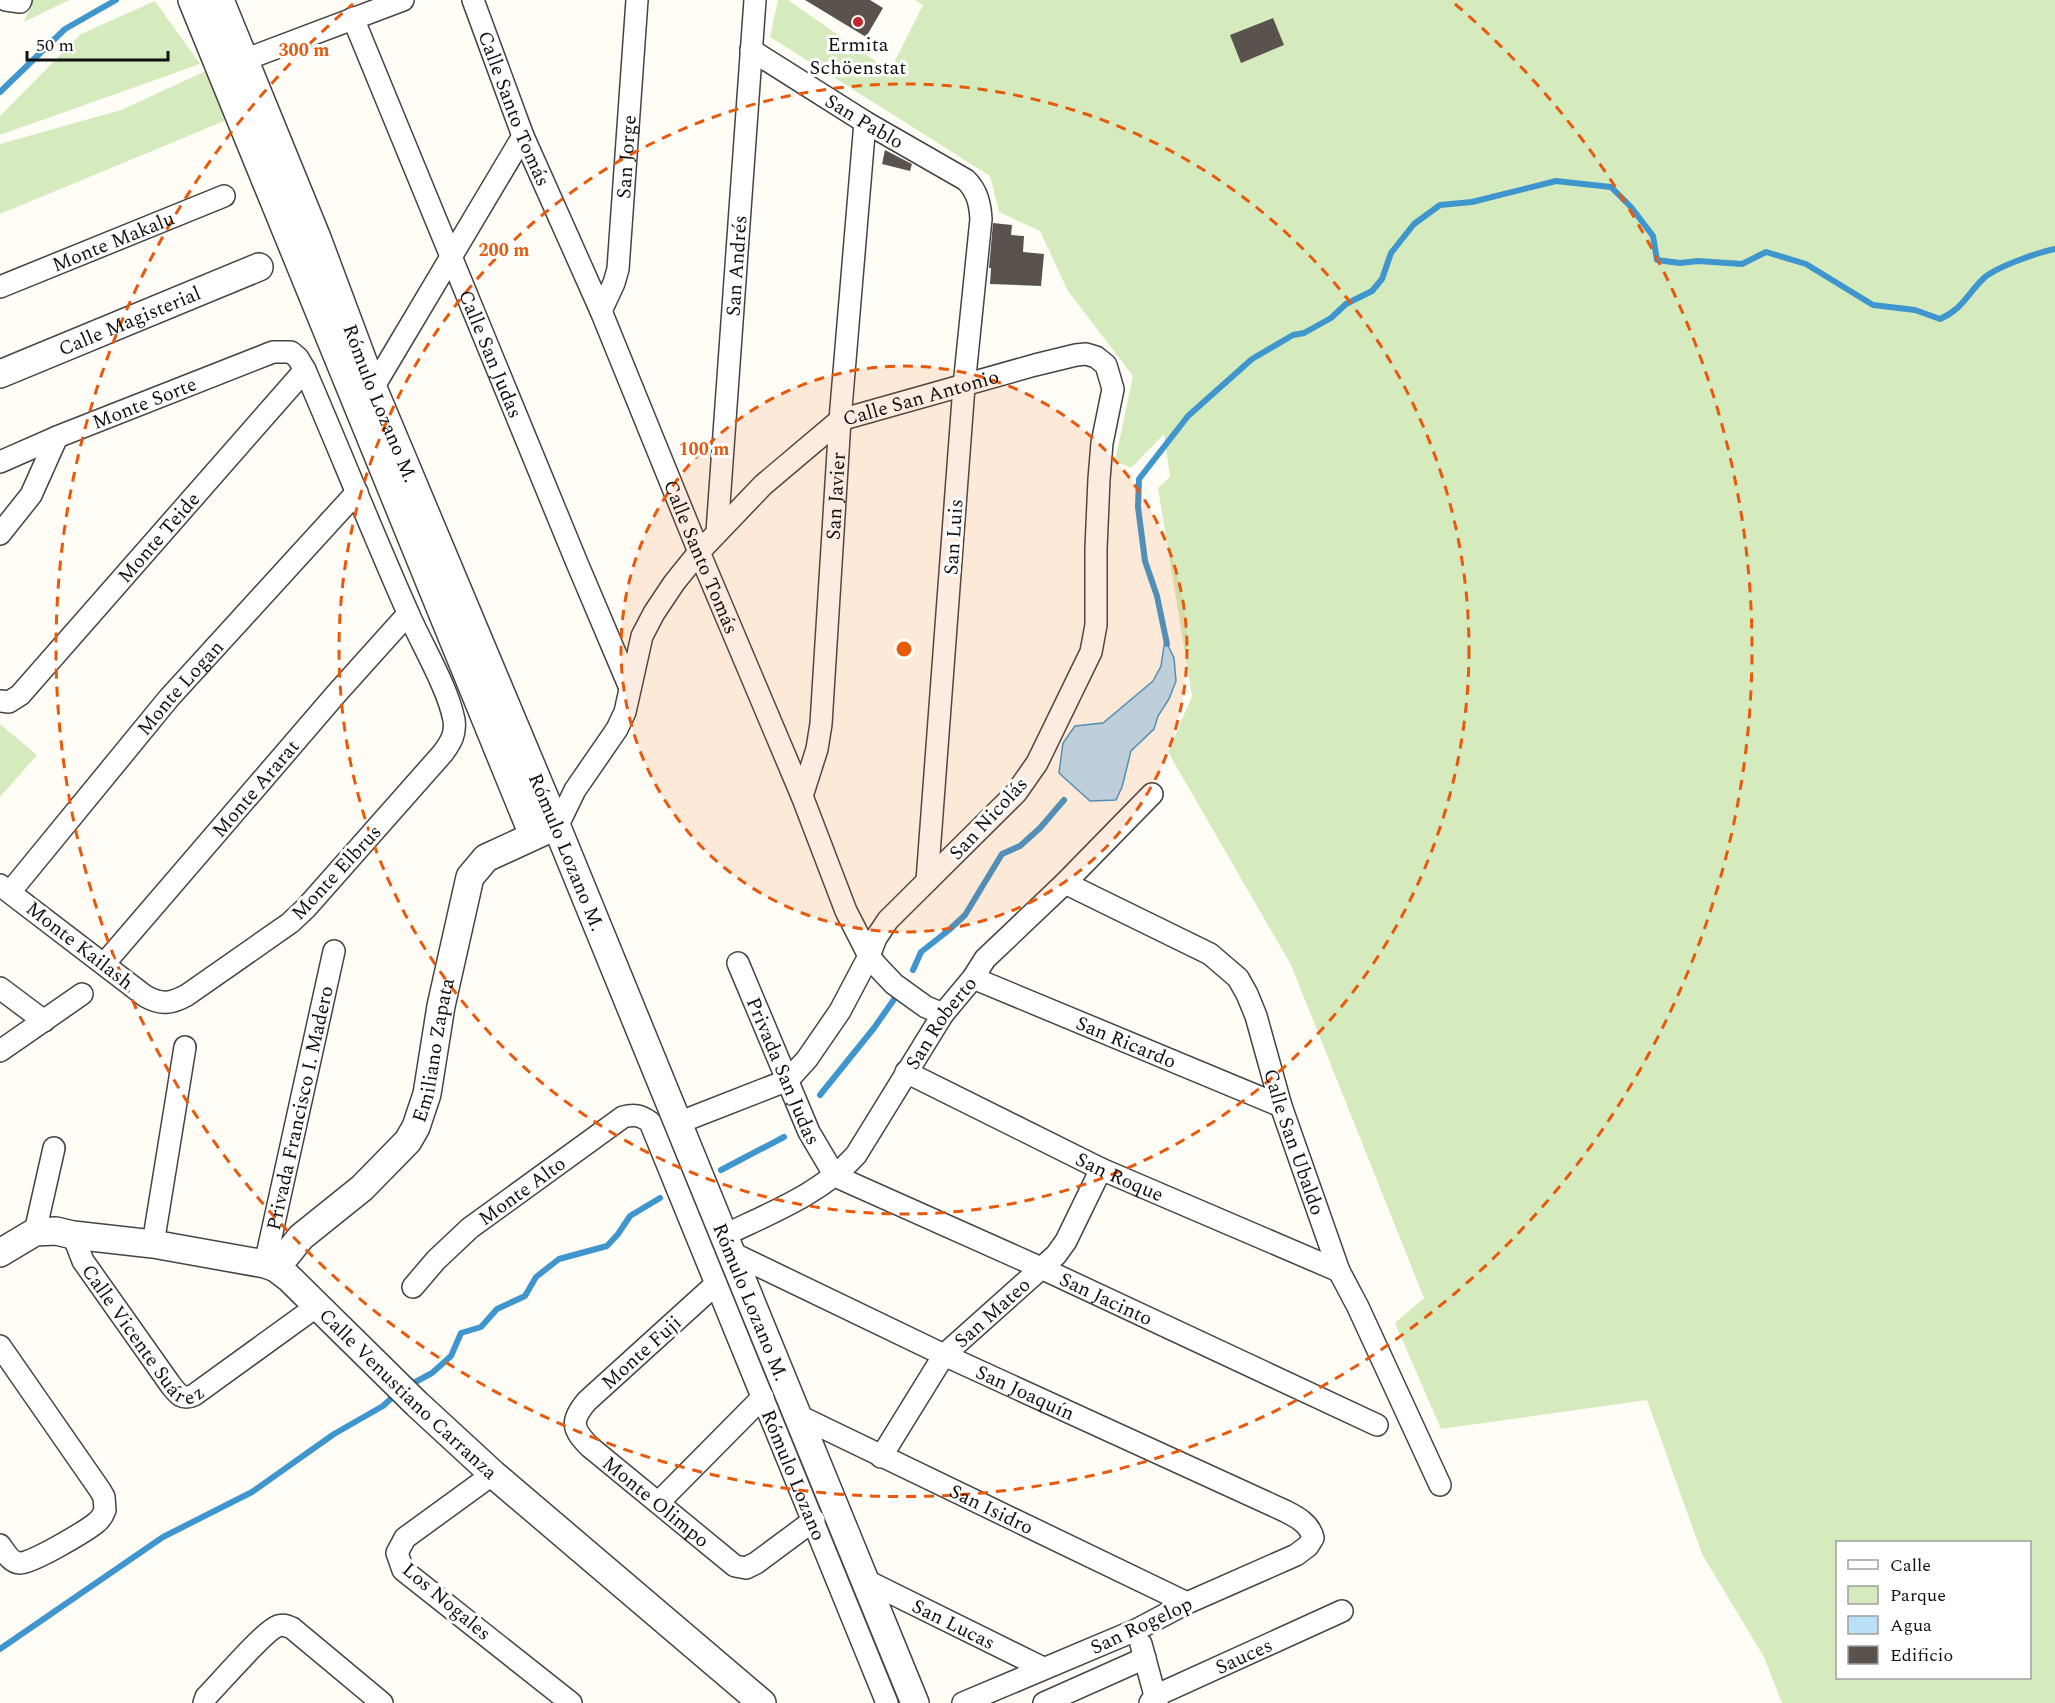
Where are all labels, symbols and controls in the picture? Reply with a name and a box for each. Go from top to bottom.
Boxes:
marker: Ermita Schöenstat [851,15,865,29]
scale bar [27,24,168,62]
street label: Calle Santo Tomás [470,27,558,191]
place label: Ermita Schöenstat [810,30,906,83]
text: 50 m [36,32,74,59]
text: 300 m [278,37,330,64]
street label: San Pablo [819,86,909,157]
street label: San Jorge [609,114,645,200]
street label: Monte Makalu [48,204,179,280]
street label: San Andrés [718,214,756,317]
text: 200 m [478,237,530,264]
street label: Calle Magisterial [54,279,206,364]
street label: Calle San Judas [450,285,530,423]
street label: Rómulo Lozano M. [334,320,425,487]
street label: Calle San Antonio [839,362,1003,435]
street label: Monte Sorte [88,369,201,438]
text: 100 m [678,436,730,463]
street label: San Javier [819,451,854,541]
street label: Calle Santo Tomás [655,475,746,639]
street label: Monte Teide [111,486,208,590]
street label: San Luis [936,498,972,576]
street label: Monte Logan [130,633,231,742]
centre of rings [894,639,914,659]
street label: Monte Ararat [205,733,307,845]
street label: Rómulo Lozano M. [520,769,612,936]
street label: San Nicolás [942,770,1035,867]
street label: Monte Elbrus [284,818,389,927]
street label: Monte Kailash [19,894,140,997]
street label: San Roberto [898,970,985,1076]
street label: Emiliano Zapata [405,975,463,1127]
street label: Privada Francisco I. Madero [259,983,342,1233]
street label: Privada San Judas [738,993,828,1151]
street label: San Ricardo [1071,1008,1181,1077]
street label: Calle San Ubaldo [1255,1065,1332,1219]
street label: San Roque [1070,1145,1168,1210]
street label: Monte Alto [472,1149,572,1233]
street label: Rómulo Lozano M. [704,1218,796,1386]
street label: Calle Vicente Suárez [74,1258,211,1413]
street label: San Jacinto [1054,1265,1157,1334]
street label: San Mateo [947,1271,1038,1356]
street label: Calle Venustiano Carranza [312,1301,504,1487]
street label: Monte Fuji [595,1308,689,1397]
street label: San Joaquín [971,1357,1079,1429]
street label: Rómulo Lozano [753,1405,833,1545]
street label: Monte Olimpo [595,1449,716,1555]
street label: San Isidro [944,1477,1038,1543]
legend [1836,1541,2031,1679]
text: Calle [1890,1552,1931,1579]
street label: Los Nogales [395,1555,498,1648]
text: Parque [1890,1582,1946,1609]
street label: San Rogelop [1085,1589,1198,1663]
street label: San Lucas [907,1592,1000,1658]
text: Agua [1890,1612,1932,1639]
street label: Sauces [1211,1631,1278,1683]
text: Edificio [1890,1642,1953,1669]

